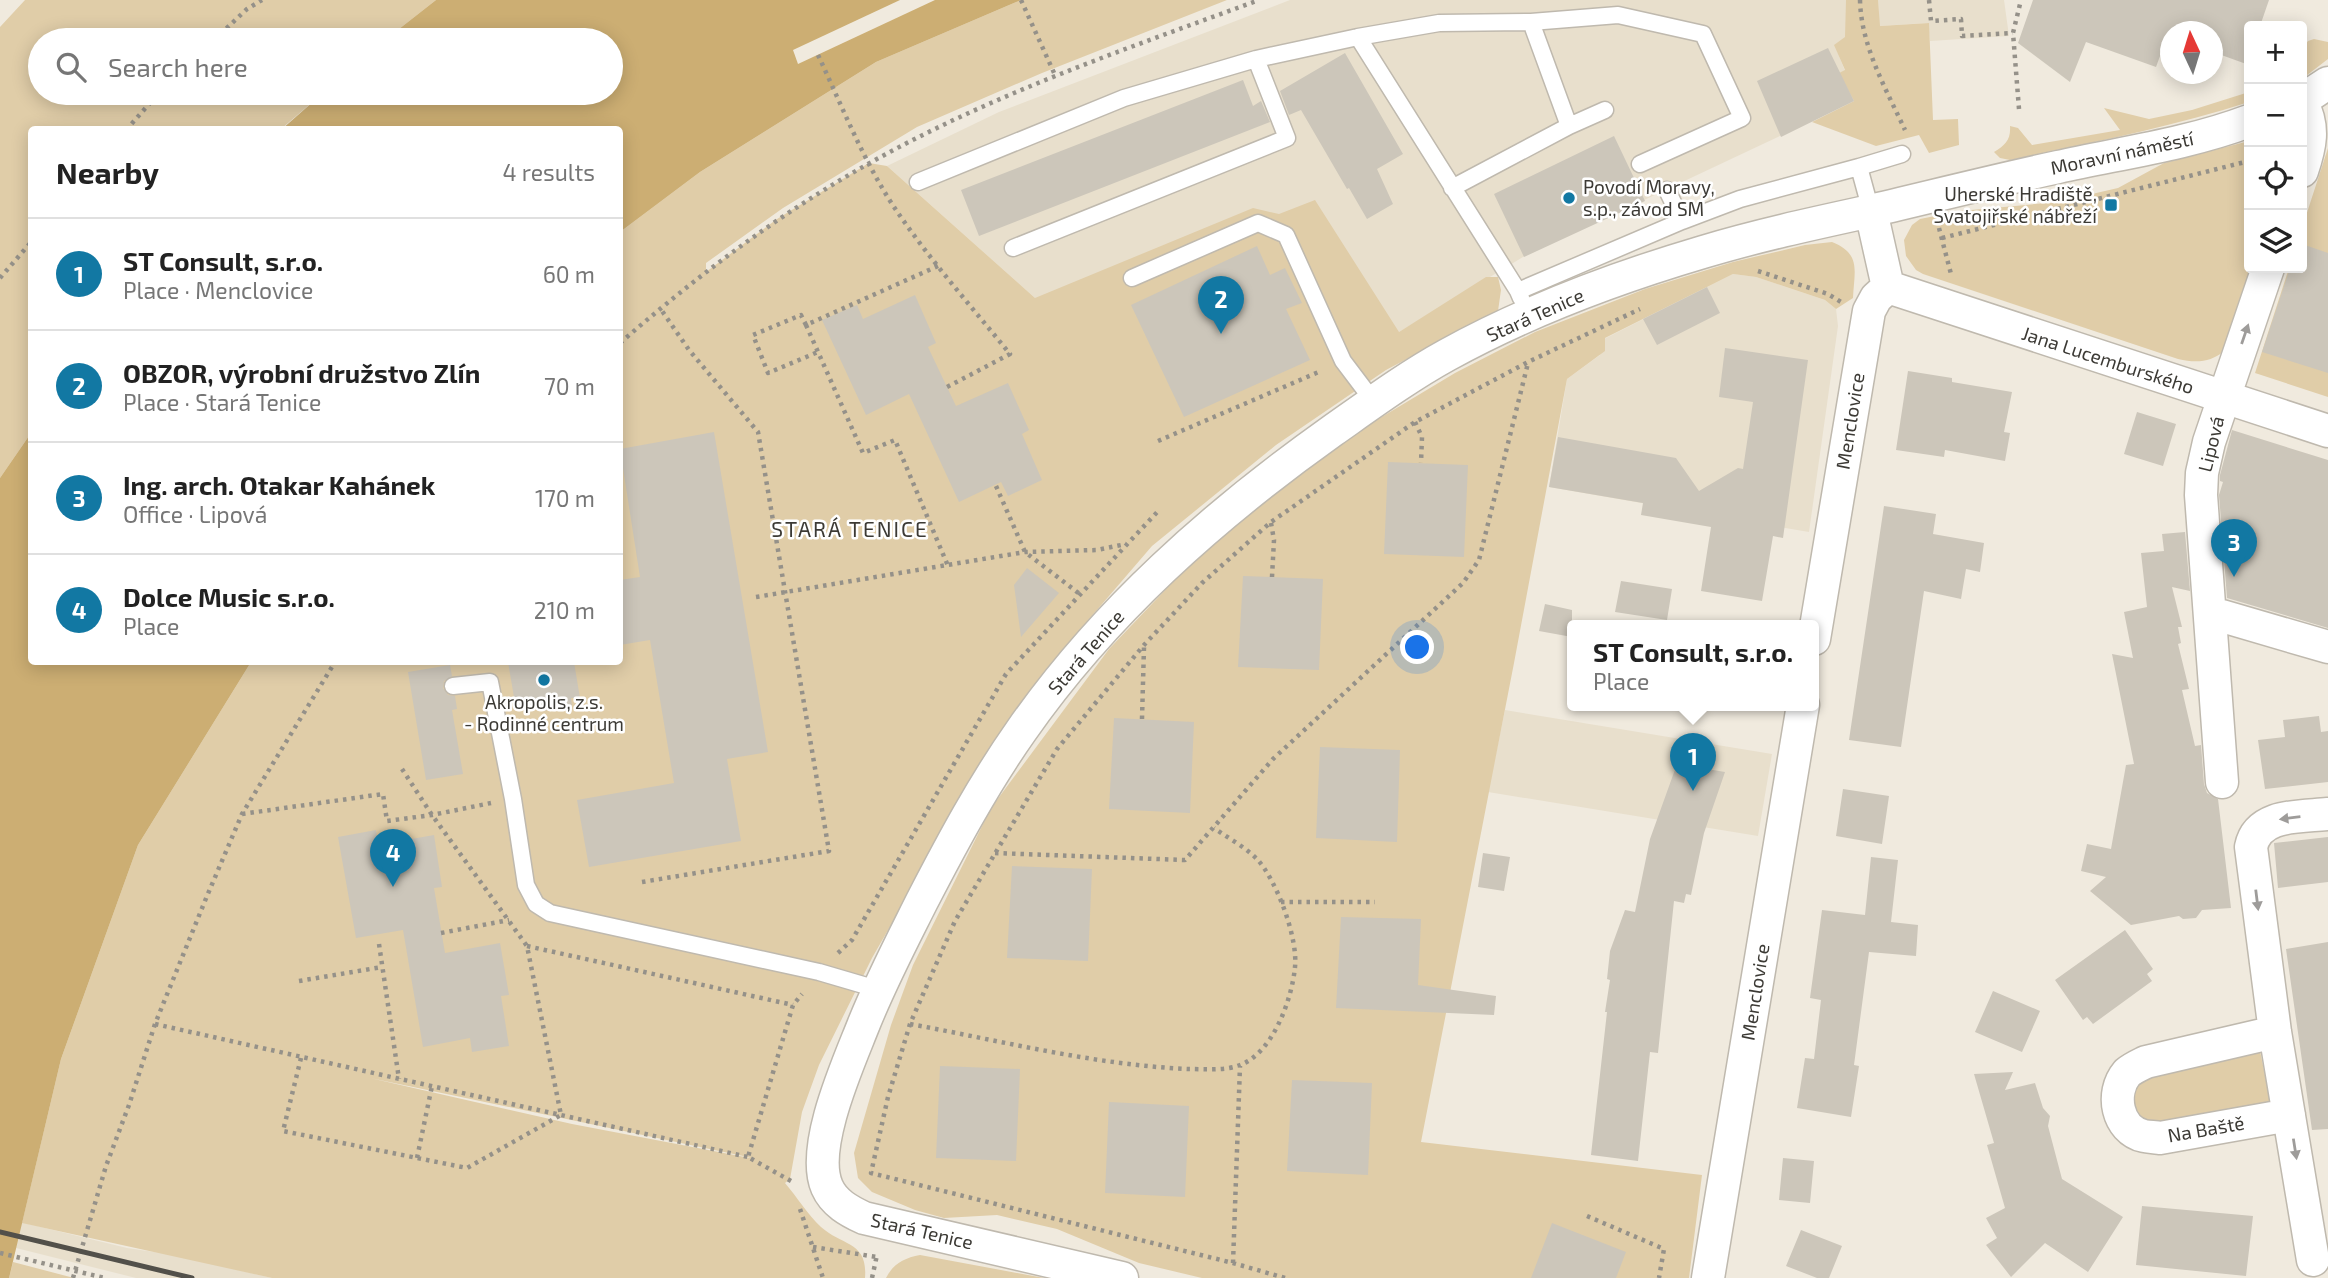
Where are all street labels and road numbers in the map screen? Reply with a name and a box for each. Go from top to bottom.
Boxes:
street label: Moravní náměstí [2048,126,2197,179]
street label: Stará Tenice [1482,283,1587,346]
street label: Jana Lucemburského [2019,321,2197,398]
street label: Menclovice [1831,371,1869,471]
street label: Lipová [2193,414,2229,474]
street label: Stará Tenice [1043,605,1129,699]
street label: Menclovice [1736,942,1774,1042]
street label: Na Baště [2166,1110,2246,1147]
street label: Stará Tenice [869,1208,976,1253]

